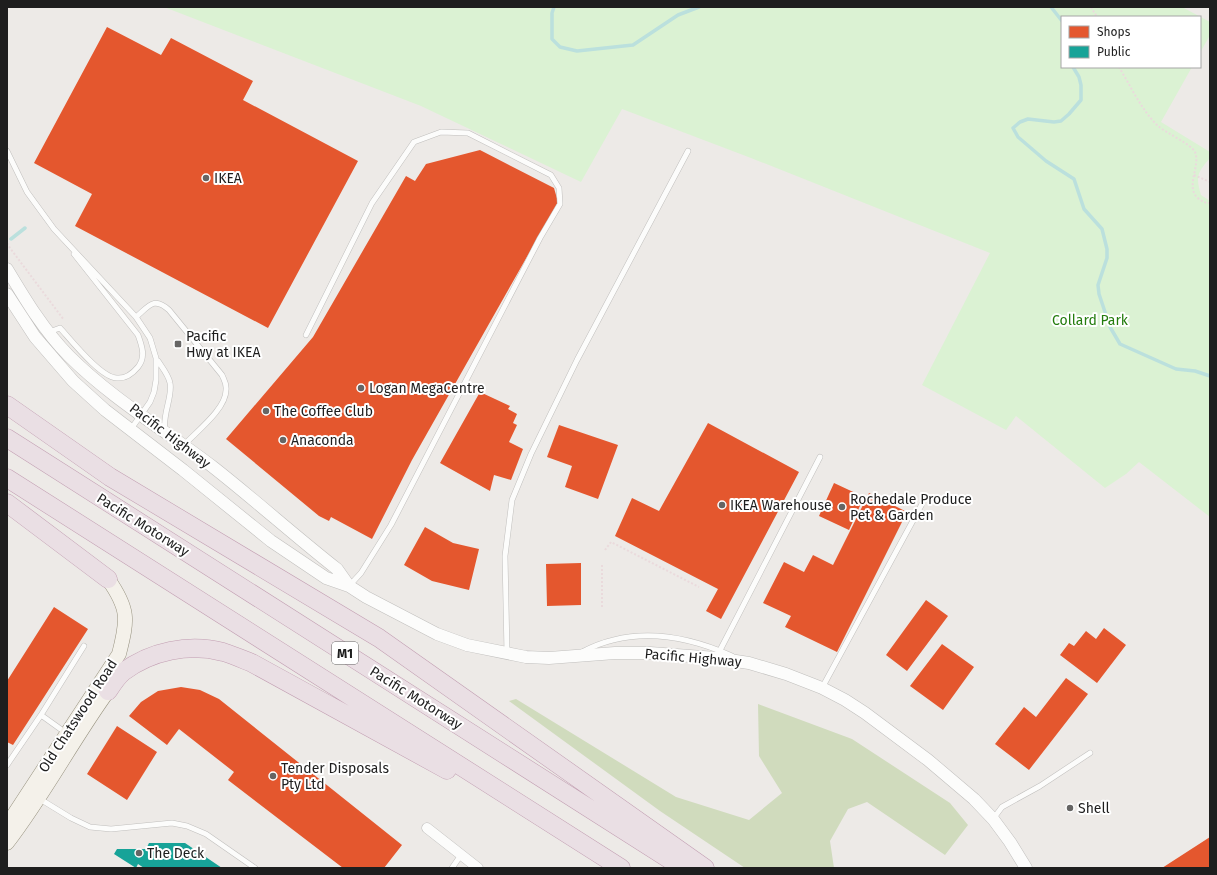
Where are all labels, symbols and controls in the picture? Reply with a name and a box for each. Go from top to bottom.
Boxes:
legend [1061,16,1201,68]
text: Shops [1097,25,1131,39]
text: Public [1097,45,1131,59]
place label: IKEA [214,170,242,187]
marker: IKEA [201,173,211,183]
park label: Collard Park [1052,312,1129,329]
place label: Pacific Hwy at IKEA [186,328,260,361]
marker: Pacific Hwy at IKEA [173,339,183,349]
place label: Logan MegaCentre [369,380,485,397]
marker: Logan MegaCentre [356,383,366,393]
street label: Pacific Highway [126,400,214,472]
place label: The Coffee Club [274,403,373,420]
marker: The Coffee Club [261,406,271,416]
place label: Anaconda [291,432,354,449]
marker: Anaconda [278,435,288,445]
street label: Pacific Motorway [94,490,192,560]
place label: Rochedale Produce Pet & Garden [850,491,972,524]
place label: IKEA Warehouse [730,497,832,514]
marker: IKEA Warehouse [717,500,727,510]
marker: Rochedale Produce Pet & Garden [837,502,847,512]
road number: M1 [332,642,358,664]
street label: Pacific Highway [644,645,742,671]
street label: Old Chatswood Road [35,656,121,776]
street label: Pacific Motorway [367,663,465,733]
place label: Tender Disposals Pty Ltd [281,760,389,793]
marker: Tender Disposals Pty Ltd [268,771,278,781]
place label: Shell [1078,800,1110,817]
marker: Shell [1065,803,1075,813]
place label: The Deck [147,845,205,862]
marker: The Deck [134,848,144,858]

